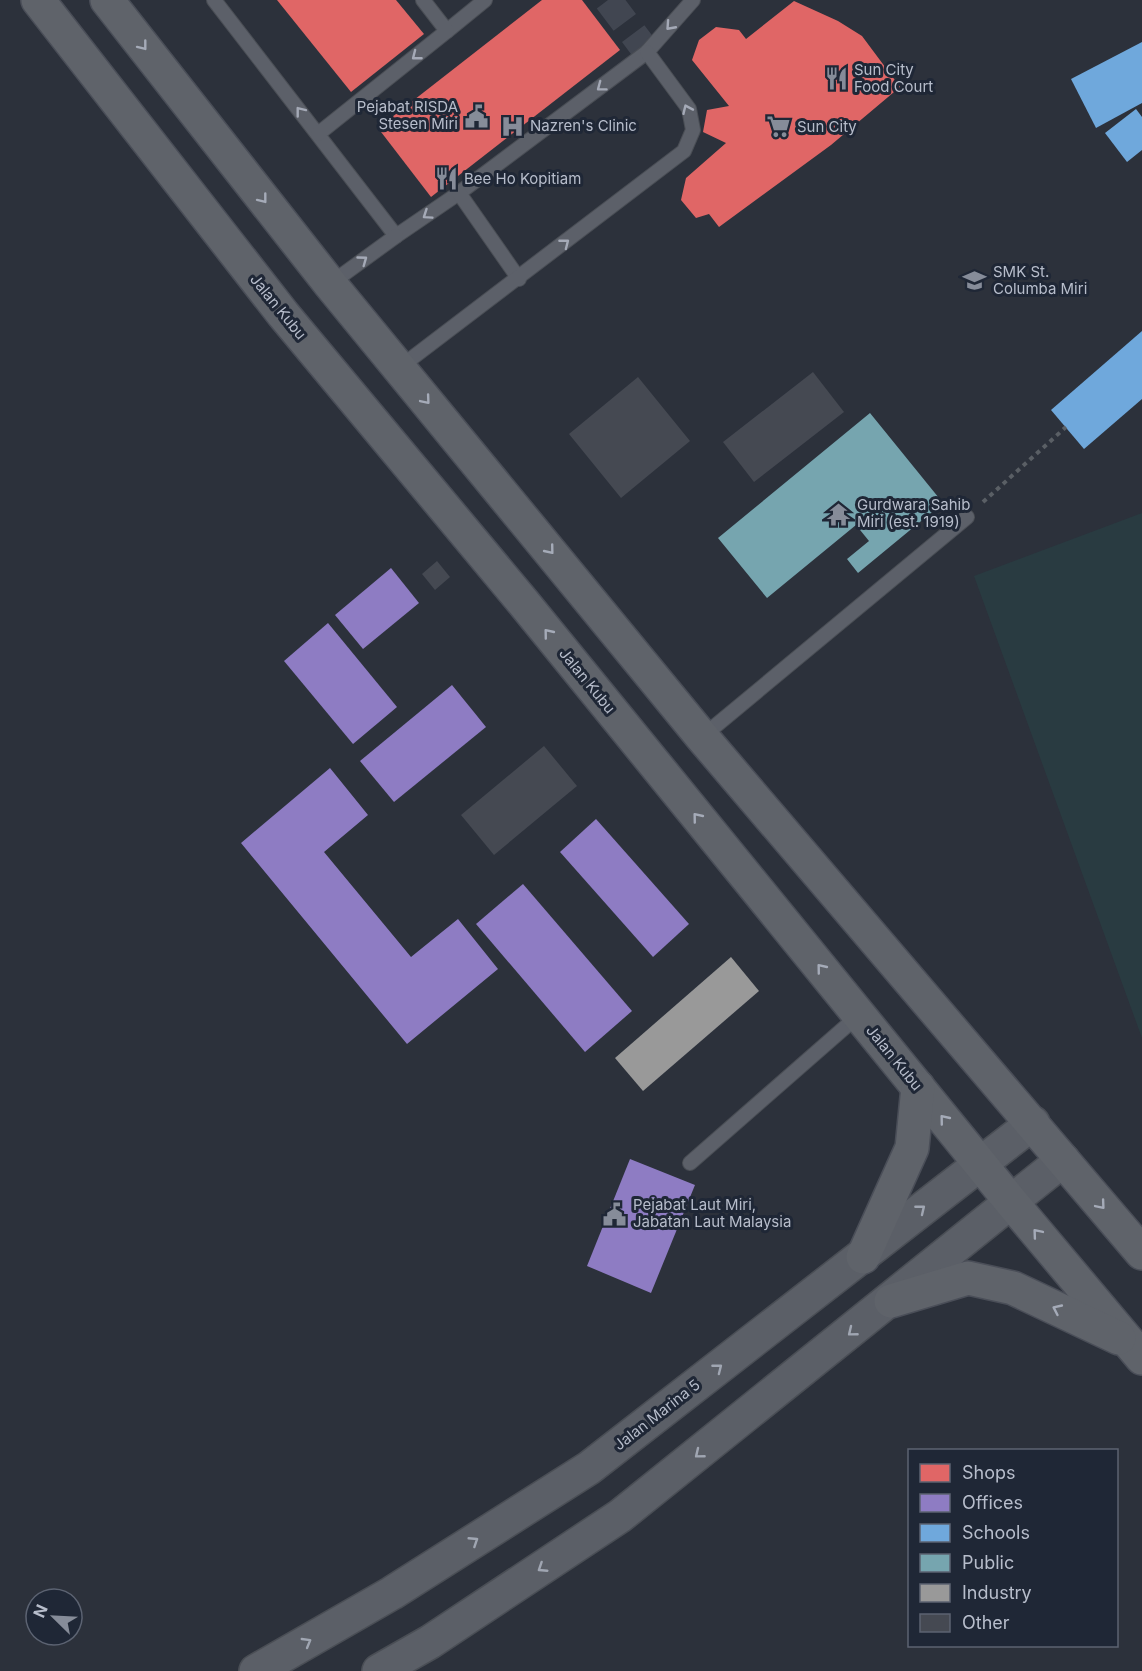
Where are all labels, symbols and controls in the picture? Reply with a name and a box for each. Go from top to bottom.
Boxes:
one-way arrow [666,19,677,30]
one-way arrow [135,39,146,50]
one-way arrow [411,48,422,59]
place label: Sun City Food Court [854,60,933,96]
restaurant icon: Sun City Food Court [823,66,849,92]
one-way arrow [596,79,607,90]
place label: Pejabat RISDA Stesen Miri [357,97,458,133]
public building icon: Pejabat RISDA Stesen Miri [463,103,489,129]
one-way arrow [682,105,694,116]
one-way arrow [297,107,308,118]
hospital icon: Nazren's Clinic [499,113,525,139]
supermarket icon: Sun City [766,114,792,140]
place label: Nazren's Clinic [530,116,637,135]
place label: Sun City [797,117,857,136]
restaurant icon: Bee Ho Kopitiam [433,166,459,192]
place label: Bee Ho Kopitiam [464,169,581,188]
one-way arrow [256,193,267,204]
one-way arrow [423,208,434,219]
one-way arrow [559,239,570,250]
one-way arrow [356,256,367,267]
place label: SMK St. Columba Miri [993,262,1087,298]
school or university icon: SMK St. Columba Miri [962,268,988,294]
street label: Jalan Kubu [246,270,311,343]
one-way arrow [418,393,429,404]
place label: Gurdwara Sahib Miri (est. 1919) [857,495,970,531]
temple icon: Gurdwara Sahib Miri (est. 1919) [826,501,852,527]
one-way arrow [542,544,553,555]
one-way arrow [544,629,555,640]
street label: Jalan Kubu [555,644,620,717]
one-way arrow [694,813,705,824]
one-way arrow [817,964,828,975]
street label: Jalan Kubu [862,1021,927,1094]
one-way arrow [940,1115,951,1126]
place label: Pejabat Laut Miri, Jabatan Laut Malaysia [633,1195,791,1231]
one-way arrow [1094,1198,1105,1209]
public building icon: Pejabat Laut Miri, Jabatan Laut Malaysia [602,1201,628,1227]
one-way arrow [915,1205,926,1216]
one-way arrow [1033,1229,1044,1240]
one-way arrow [1053,1304,1064,1316]
one-way arrow [847,1325,858,1336]
one-way arrow [712,1365,723,1376]
street label: Jalan Marina 5 [610,1375,704,1454]
one-way arrow [695,1446,706,1457]
legend [908,1449,1118,1647]
text: Shops [962,1462,1016,1483]
text: Offices [962,1492,1023,1513]
text: Schools [962,1522,1030,1543]
one-way arrow [467,1537,478,1548]
text: Public [962,1552,1014,1573]
one-way arrow [537,1561,548,1572]
text: Industry [962,1582,1032,1603]
north arrow [24,1587,84,1647]
text: N [29,1601,52,1621]
text: Other [962,1612,1010,1633]
one-way arrow [301,1638,311,1649]

